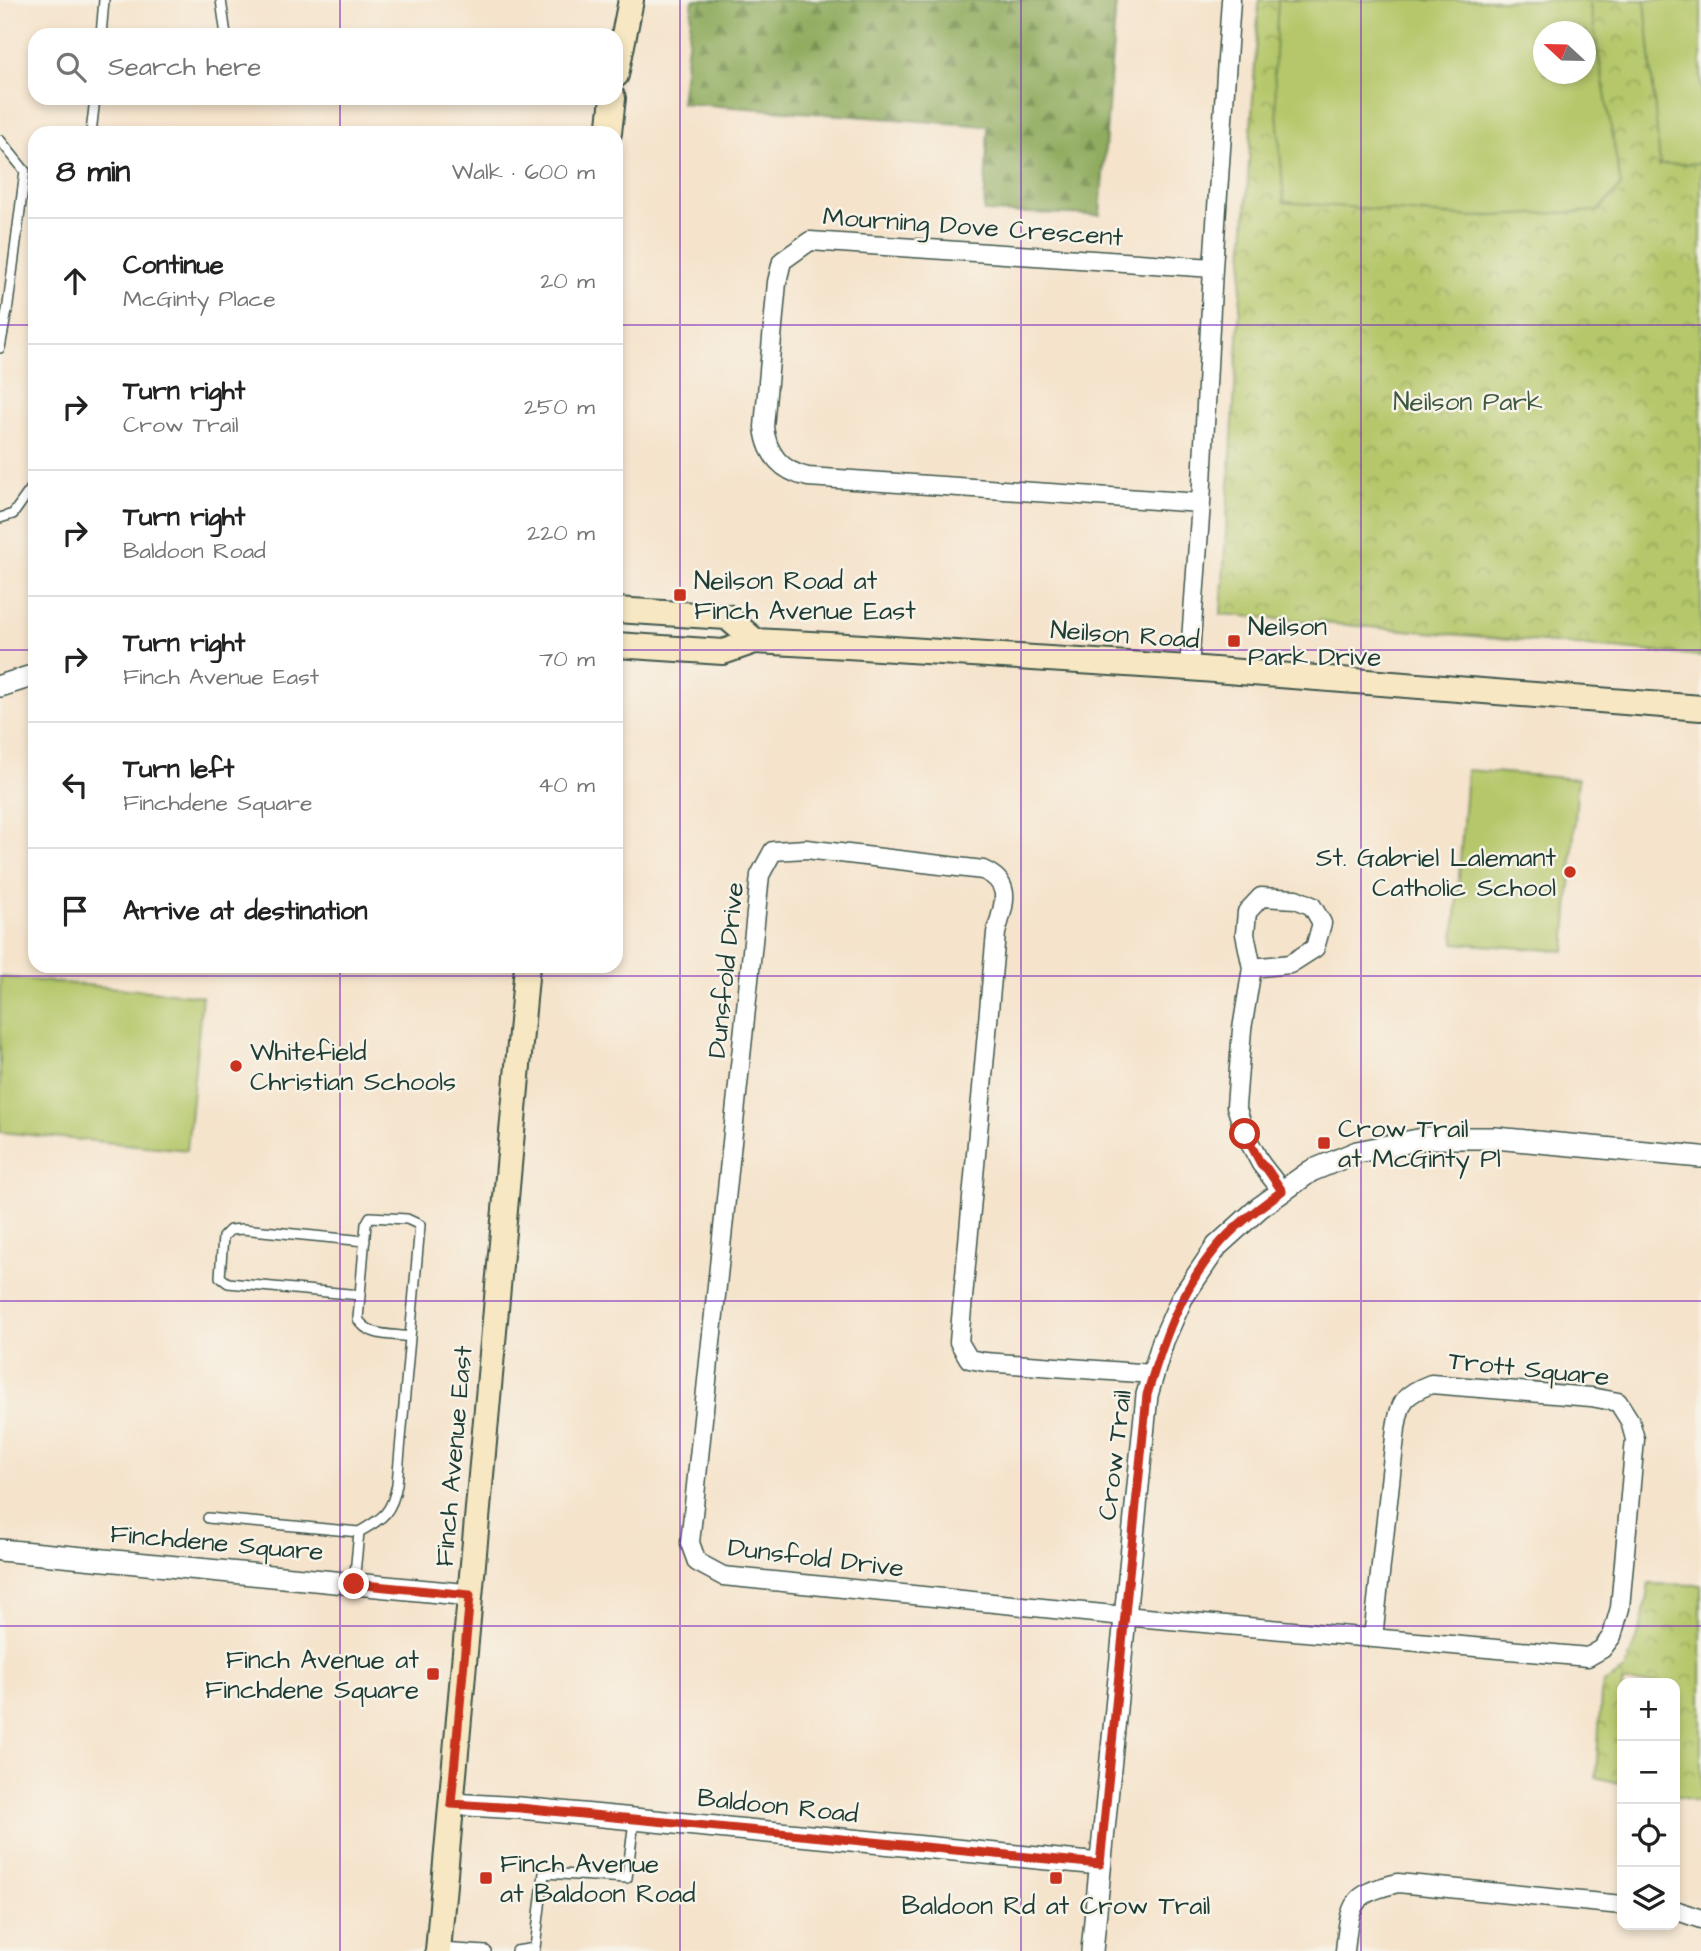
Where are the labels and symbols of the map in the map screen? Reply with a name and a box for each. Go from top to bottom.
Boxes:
north arrow [1533,21,1596,84]
street label: Mourning Dove Crescent [822,199,1125,257]
park label: Neilson Park [1393,384,1543,420]
place label: Neilson Road at Finch Avenue East [694,563,916,629]
marker: Neilson Road at Finch Avenue East [672,587,688,603]
place label: Neilson Park Drive [1248,609,1381,675]
street label: Neilson Road [1049,612,1201,658]
marker: Neilson Park Drive [1226,633,1242,649]
place label: St. Gabriel Lalemant Catholic School [1316,840,1556,906]
marker: St. Gabriel Lalemant Catholic School [1562,864,1578,880]
street label: Dunsfold Drive [699,880,753,1060]
place label: Whitefield Christian Schools [250,1034,456,1100]
marker: Whitefield Christian Schools [228,1058,244,1074]
place label: Crow Trail at McGinty Pl [1338,1111,1501,1179]
route start [1229,1118,1260,1149]
marker: Crow Trail at McGinty Pl [1316,1135,1332,1151]
street label: Trott Square [1447,1343,1611,1395]
street label: Finch Avenue East [426,1344,482,1568]
street label: Crow Trail [1089,1388,1141,1522]
street label: Finchdene Square [109,1516,325,1570]
street label: Dunsfold Drive [726,1529,906,1587]
route end [338,1568,369,1599]
place label: Finch Avenue at Finchdene Square [205,1642,419,1708]
marker: Finch Avenue at Finchdene Square [425,1666,441,1682]
street label: Baldoon Road [696,1780,860,1832]
place label: Finch Avenue at Baldoon Road [500,1846,696,1912]
marker: Finch Avenue at Baldoon Road [478,1870,494,1886]
marker: Baldoon Rd at Crow Trail [1048,1870,1064,1886]
place label: Baldoon Rd at Crow Trail [902,1888,1210,1924]

